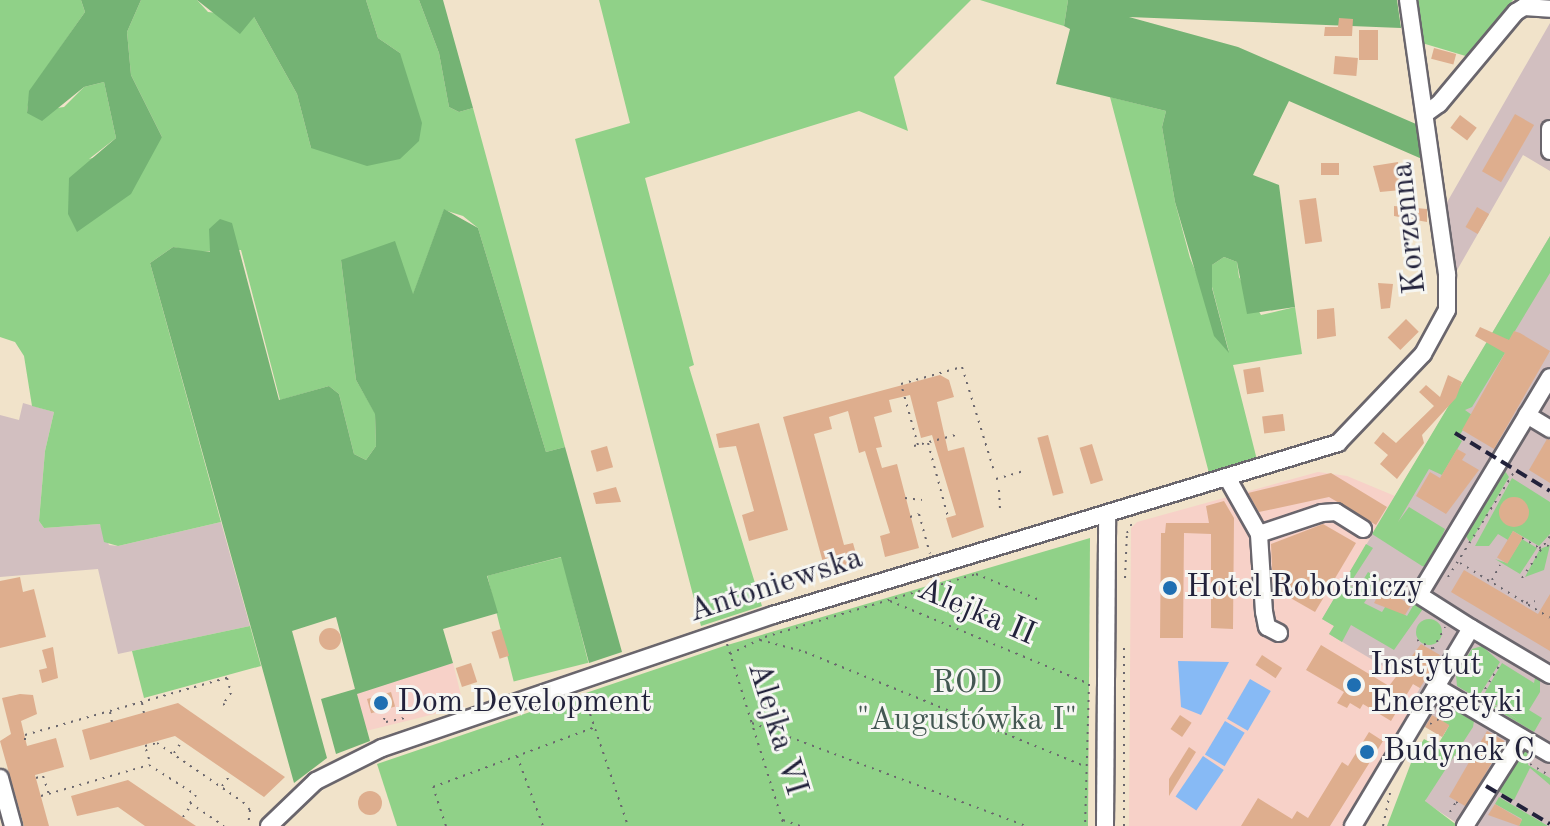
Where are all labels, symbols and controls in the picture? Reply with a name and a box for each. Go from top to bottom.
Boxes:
street label: Korzenna [1384,160,1436,296]
street label: Antoniewska [684,540,868,632]
place label: Hotel Robotniczy [1186,569,1424,607]
street label: Alejka II [911,571,1041,655]
marker: Hotel Robotniczy [1161,579,1179,597]
place label: Instytut Energetyki [1370,648,1523,723]
street label: Alejka VI [738,658,814,800]
park label: ROD "Augustówka I" [857,666,1077,741]
marker: Instytut Energetyki [1345,676,1363,694]
place label: Dom Development [397,684,652,722]
marker: Dom Development [372,694,390,712]
place label: Budynek C [1383,733,1535,771]
marker: Budynek C [1358,743,1376,761]

